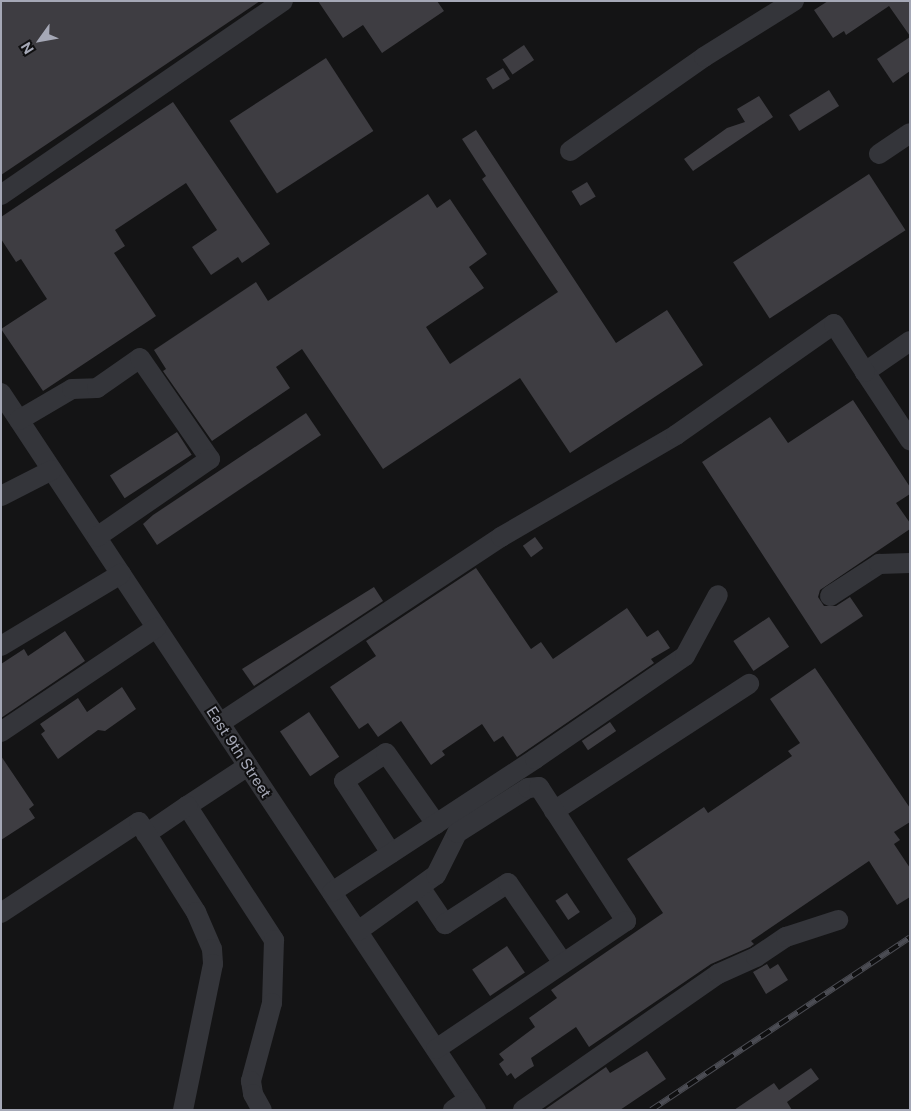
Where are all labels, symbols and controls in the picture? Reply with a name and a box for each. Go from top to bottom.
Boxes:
north arrow [15,15,65,65]
text: N [18,39,37,57]
street label: East 9th Street [203,703,275,801]

